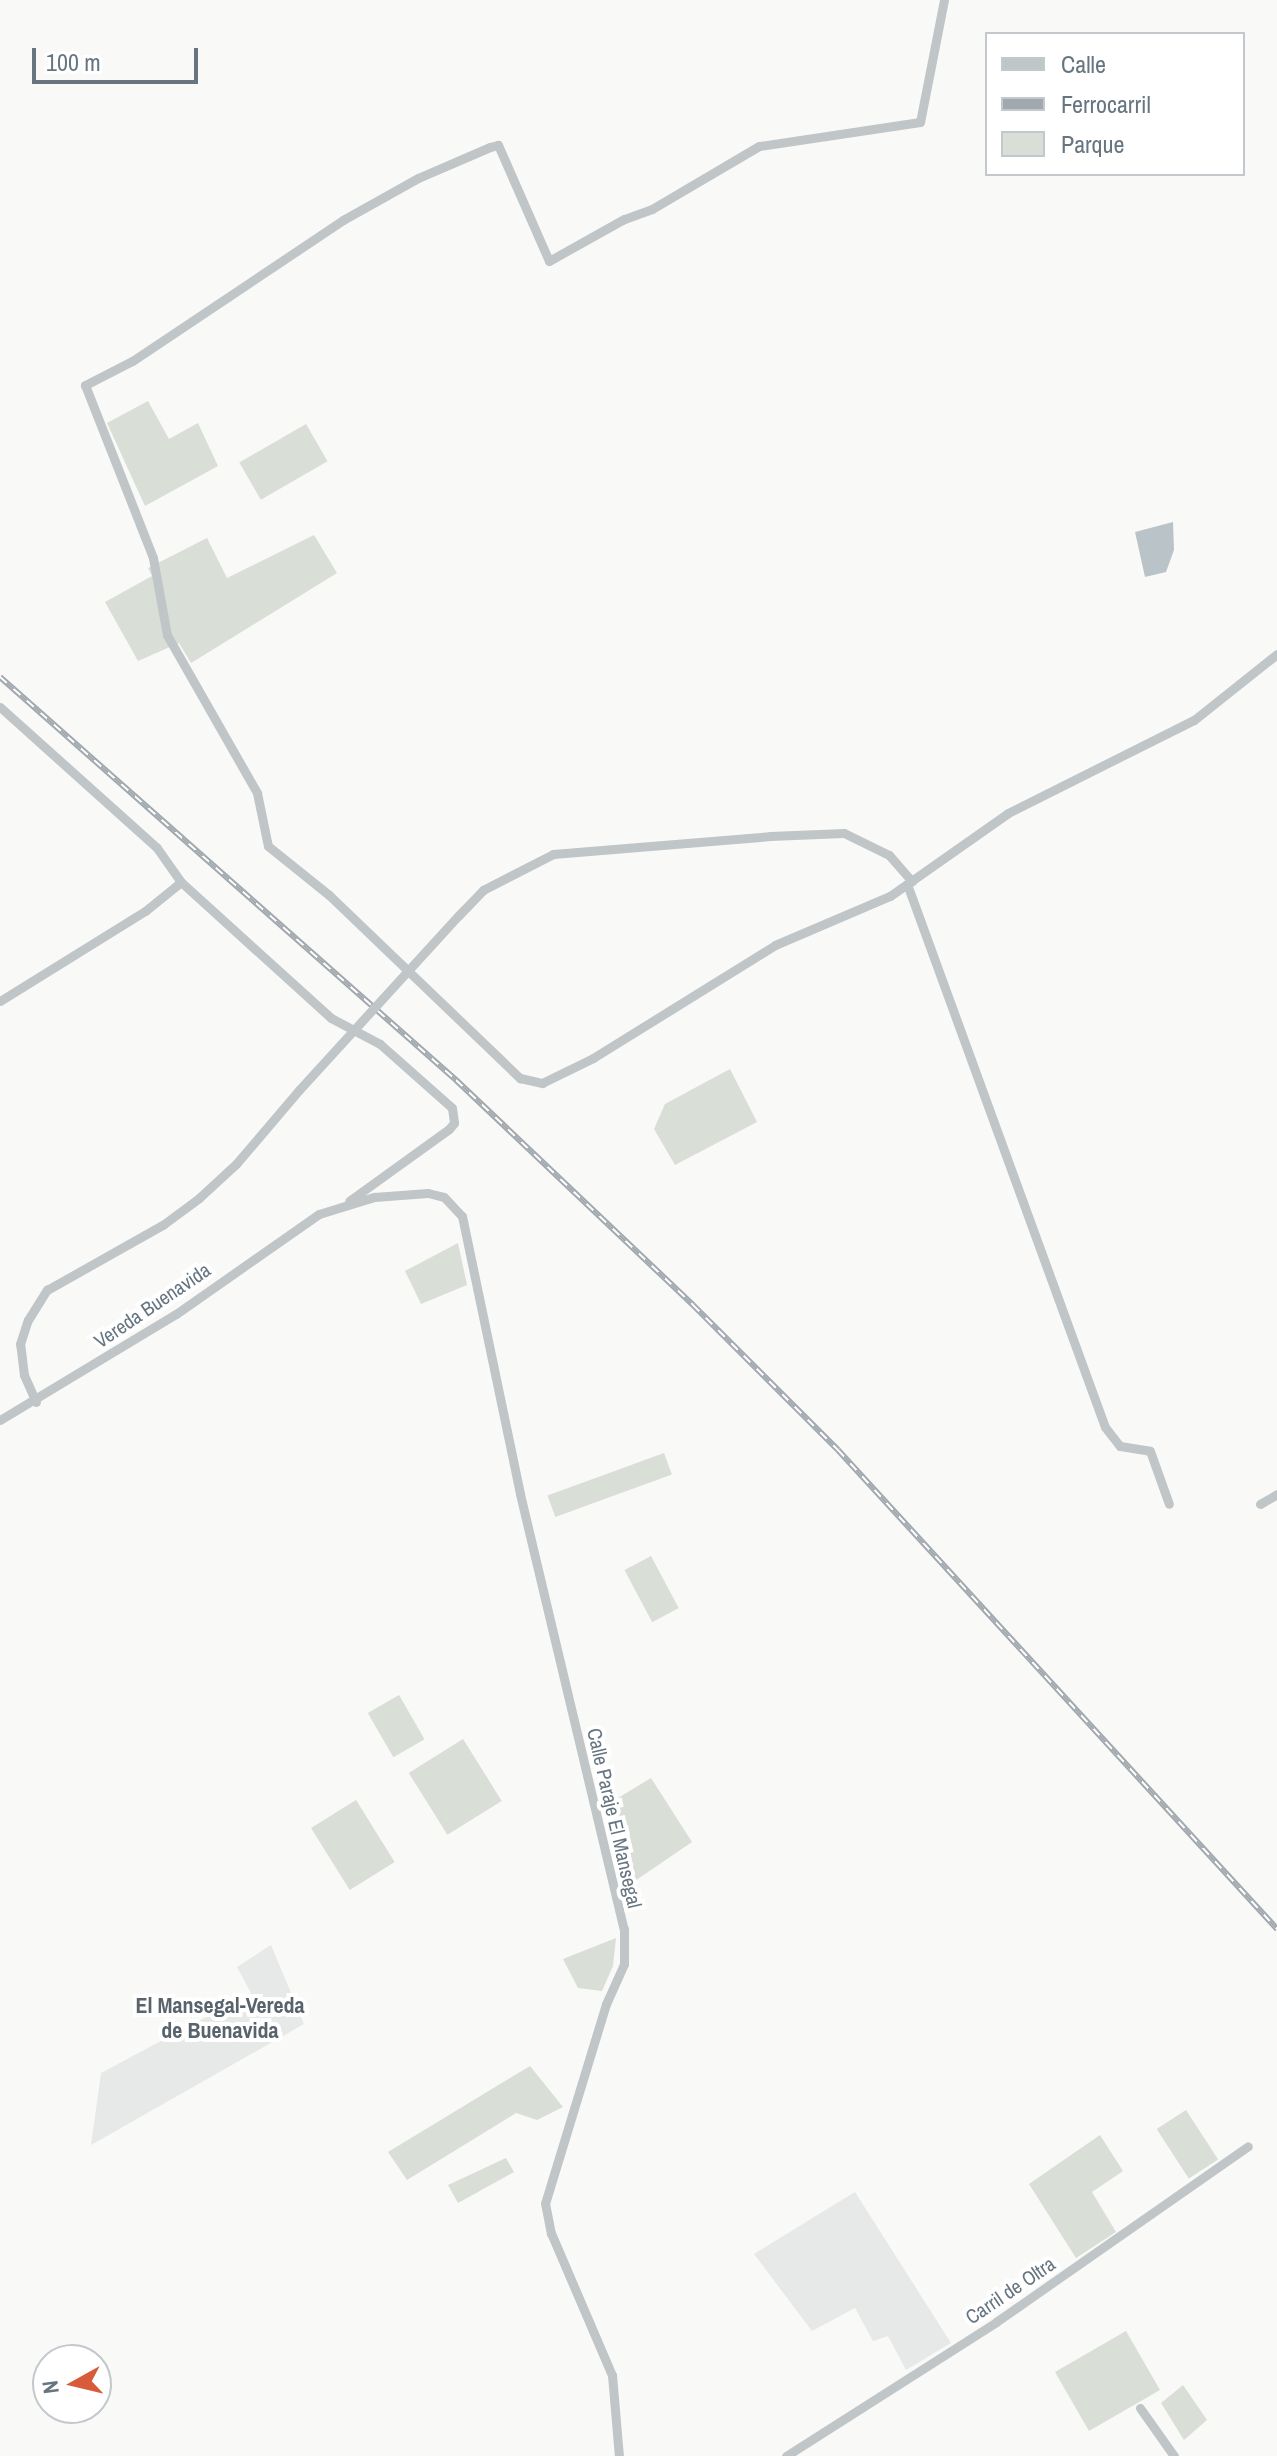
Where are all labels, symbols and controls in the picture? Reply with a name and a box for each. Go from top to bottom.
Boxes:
scale bar [36,32,202,82]
legend [985,32,1245,176]
text: 100 m [46,46,101,78]
text: Calle [1061,48,1106,80]
text: Ferrocarril [1061,88,1151,120]
text: Parque [1061,128,1124,160]
street label: Vereda Buenavida [89,1257,215,1353]
street label: Calle Paraje El Mansegal [583,1726,647,1910]
district label: El Mansegal-Vereda de Buenavida [135,1992,305,2044]
street label: Carril de Oltra [961,2251,1059,2329]
north arrow [32,2344,112,2424]
text: N [34,2379,66,2396]

